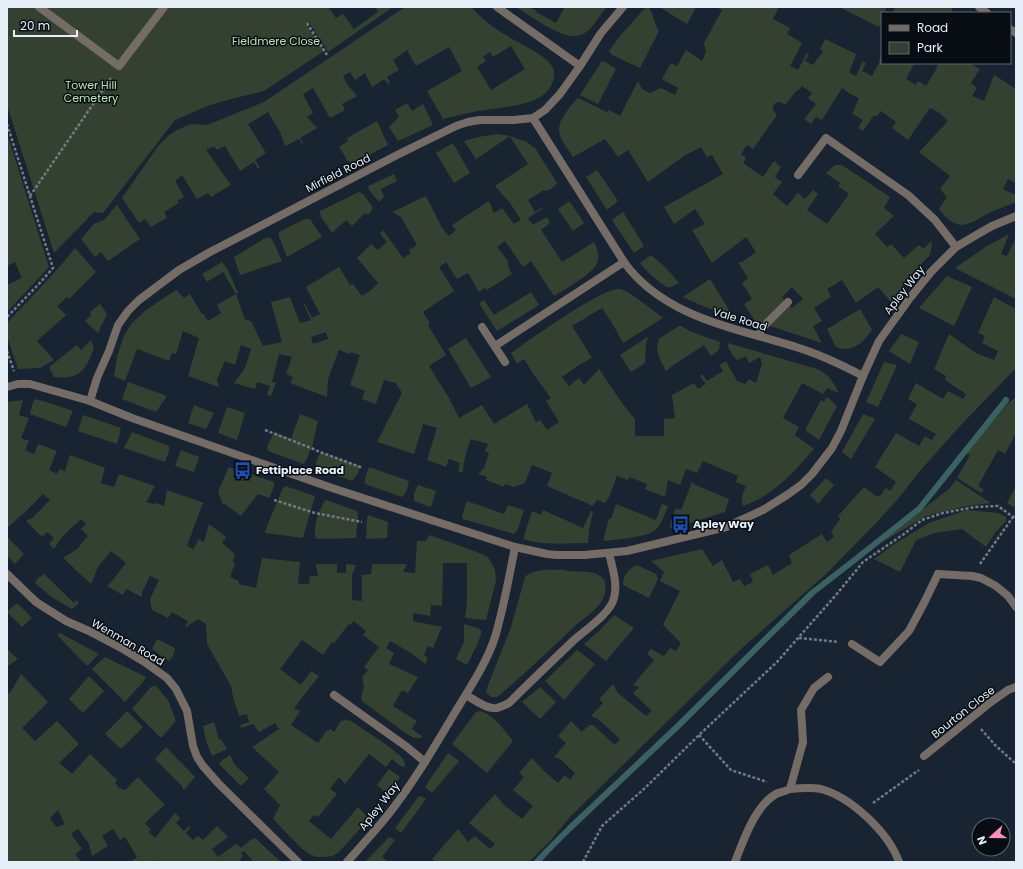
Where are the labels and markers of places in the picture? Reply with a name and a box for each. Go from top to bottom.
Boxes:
bus stop icon: Fettiplace Road [233,460,253,480]
place label: Fettiplace Road [256,462,344,478]
bus stop icon: Apley Way [670,514,690,534]
place label: Apley Way [693,516,754,532]

